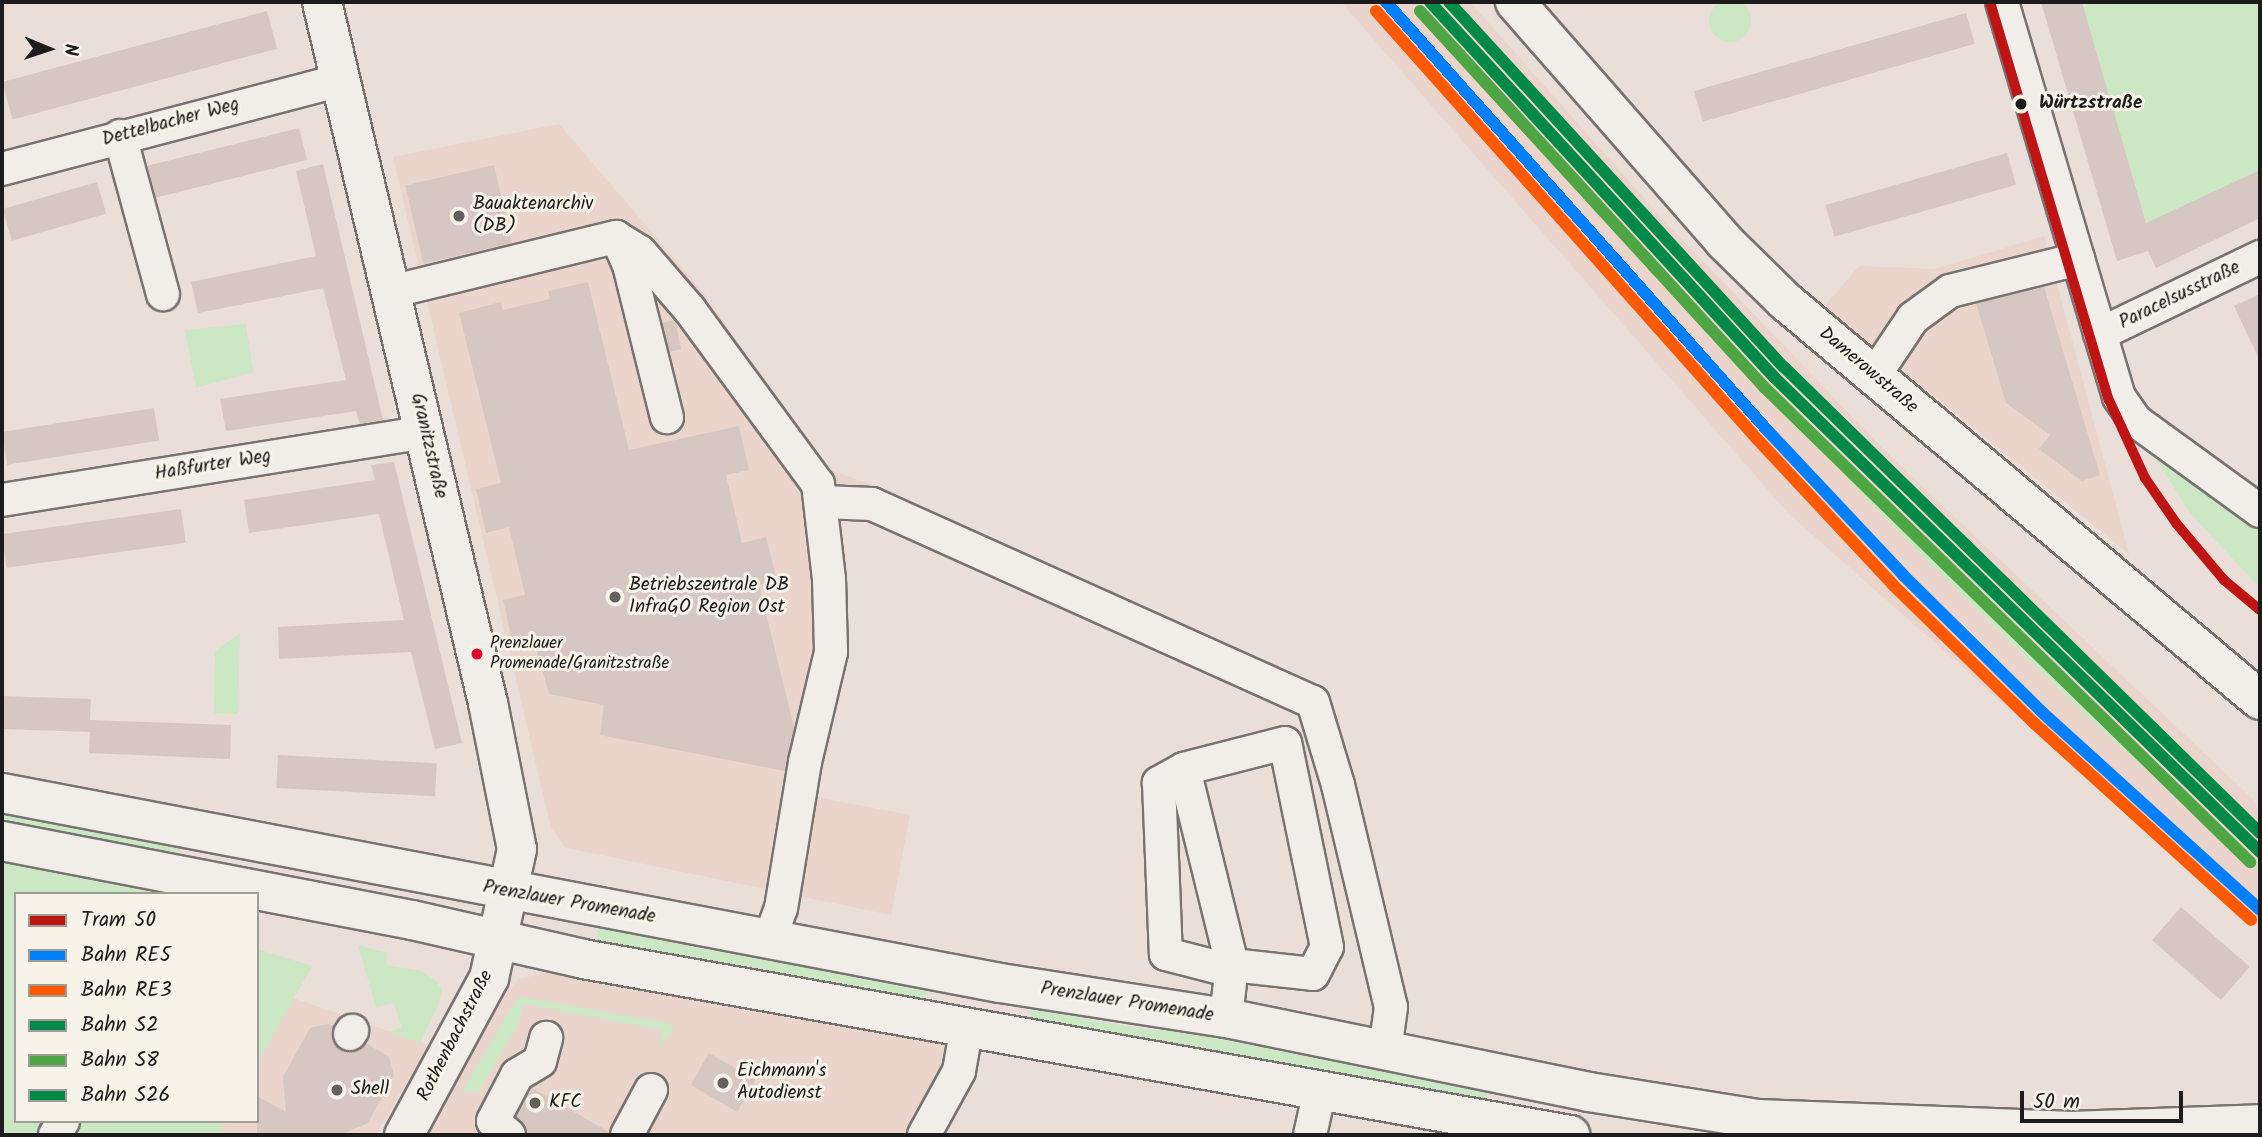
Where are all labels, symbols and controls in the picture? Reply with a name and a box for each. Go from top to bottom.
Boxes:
north arrow [14,14,84,84]
text: N [55,43,85,56]
marker: Würtzstraße [2009,92,2033,116]
place label: Würtzstraße [2039,93,2142,115]
street label: Dettelbacher Weg [100,94,242,152]
place label: Bauaktenarchiv (DB) [473,194,593,238]
marker: Bauaktenarchiv (DB) [451,208,467,224]
street label: Paracelsusstraße [2116,257,2244,335]
street label: Damerowstraße [1814,323,1922,419]
street label: Granitzstraße [405,391,451,501]
street label: Haßfurter Weg [153,446,273,486]
place label: Betriebszentrale DB InfraGO Region Ost [629,575,789,619]
marker: Betriebszentrale DB InfraGO Region Ost [607,589,623,605]
place label: Prenzlauer Promenade/Granitzstraße [490,634,669,674]
marker: Prenzlauer Promenade/Granitzstraße [470,647,484,661]
street label: Prenzlauer Promenade [481,877,657,929]
legend [14,892,259,1123]
text: Tram 50 [81,904,156,937]
text: Bahn RE5 [81,939,171,972]
street label: Rothenbachstraße [413,967,499,1105]
text: Bahn RE3 [81,974,172,1007]
street label: Prenzlauer Promenade [1039,978,1215,1028]
text: Bahn S2 [81,1009,158,1042]
text: Bahn S8 [81,1044,159,1077]
place label: Eichmann's Autodienst [737,1061,826,1105]
marker: Eichmann's Autodienst [715,1075,731,1091]
scale bar [2024,1078,2187,1122]
text: Bahn S26 [81,1079,170,1112]
place label: Shell [351,1079,389,1101]
marker: Shell [329,1082,345,1098]
text: 50 m [2033,1086,2080,1119]
place label: KFC [549,1092,582,1114]
marker: KFC [527,1095,543,1111]

